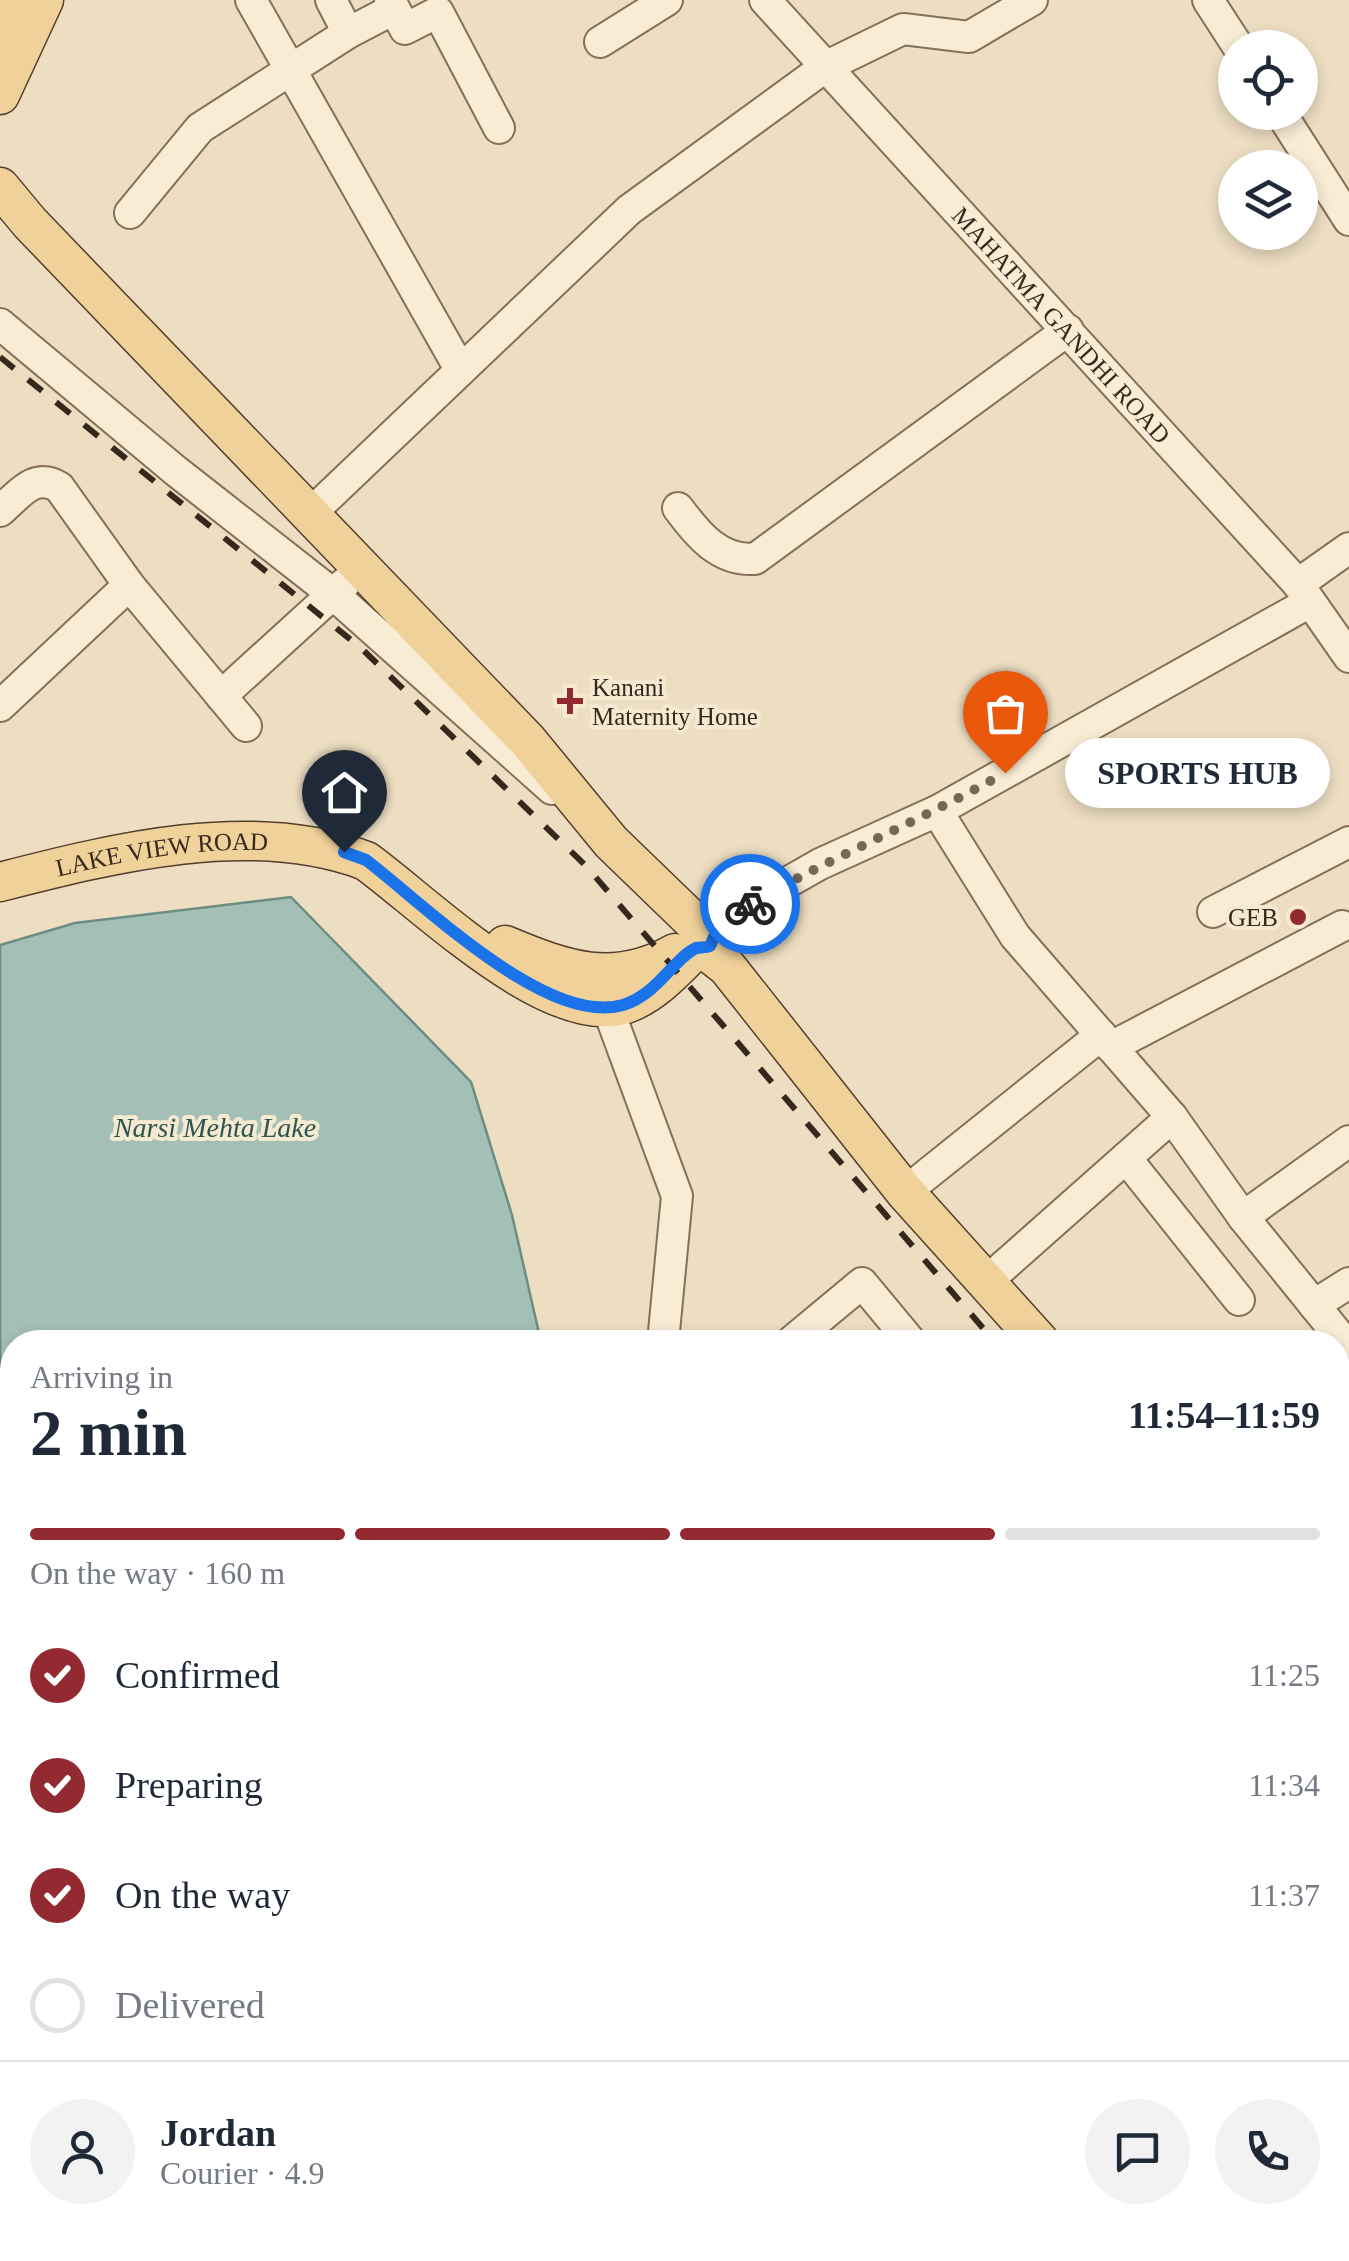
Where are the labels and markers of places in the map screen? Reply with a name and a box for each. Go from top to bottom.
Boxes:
pin [963,671,1048,774]
place label: Kanani Maternity Home [592,674,758,730]
marker: Kanani Maternity Home [557,688,583,714]
callout: SPORTS HUB [1065,738,1330,808]
pin [302,750,387,853]
place label: GEB [1228,904,1278,931]
marker: GEB [1287,906,1309,928]

